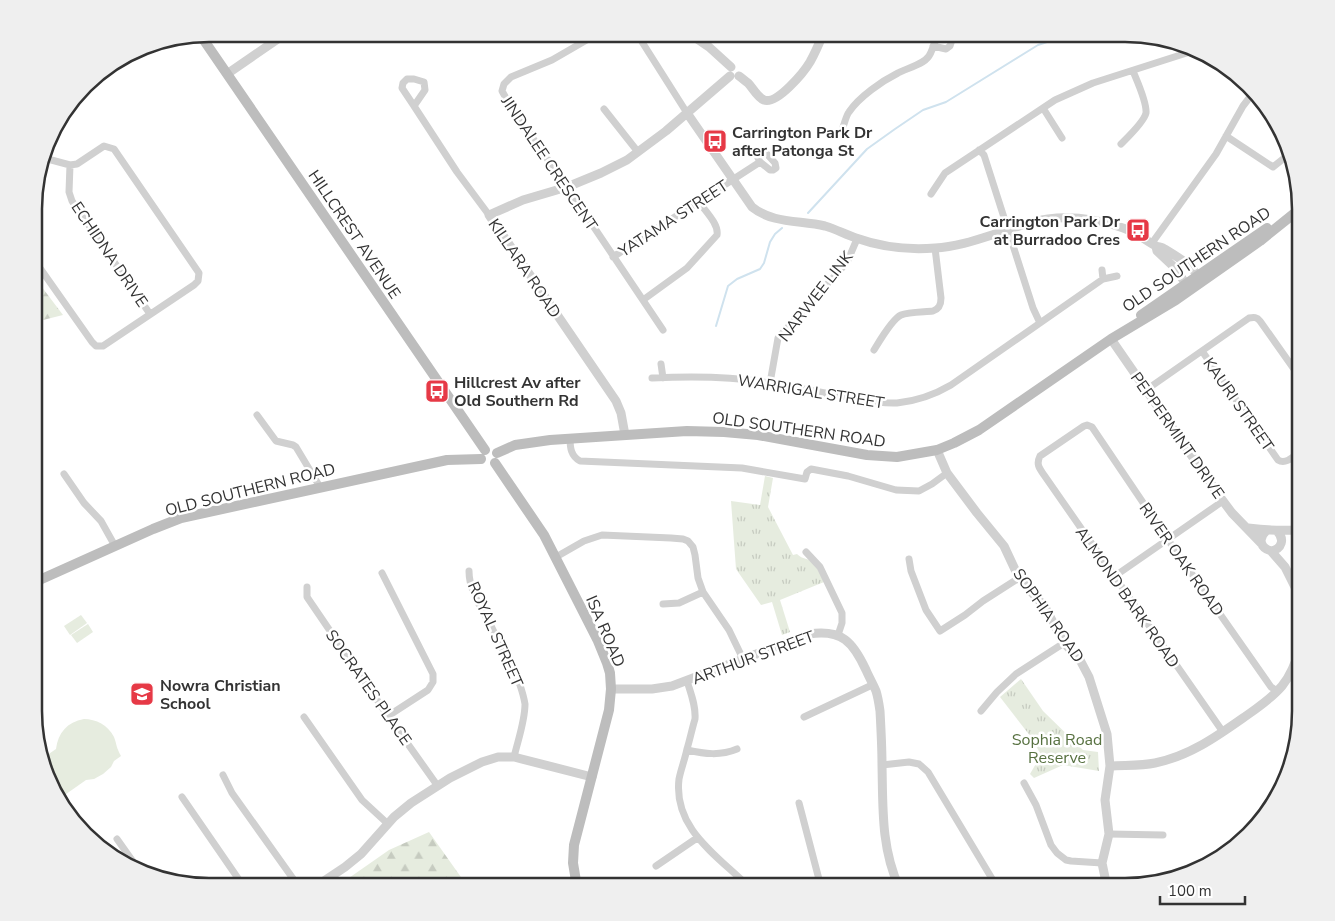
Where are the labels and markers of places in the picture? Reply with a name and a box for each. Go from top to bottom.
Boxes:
place label: Carrington Park Dr after Patonga St [732,122,873,162]
bus stop icon: Carrington Park Dr after Patonga St [702,128,728,154]
place label: Carrington Park Dr at Burradoo Cres [980,211,1121,251]
bus stop icon: Carrington Park Dr at Burradoo Cres [1125,217,1151,243]
place label: Hillcrest Av after Old Southern Rd [454,372,581,412]
bus stop icon: Hillcrest Av after Old Southern Rd [424,378,450,404]
place label: Nowra Christian School [160,675,281,715]
school or university icon: Nowra Christian School [129,681,155,707]

